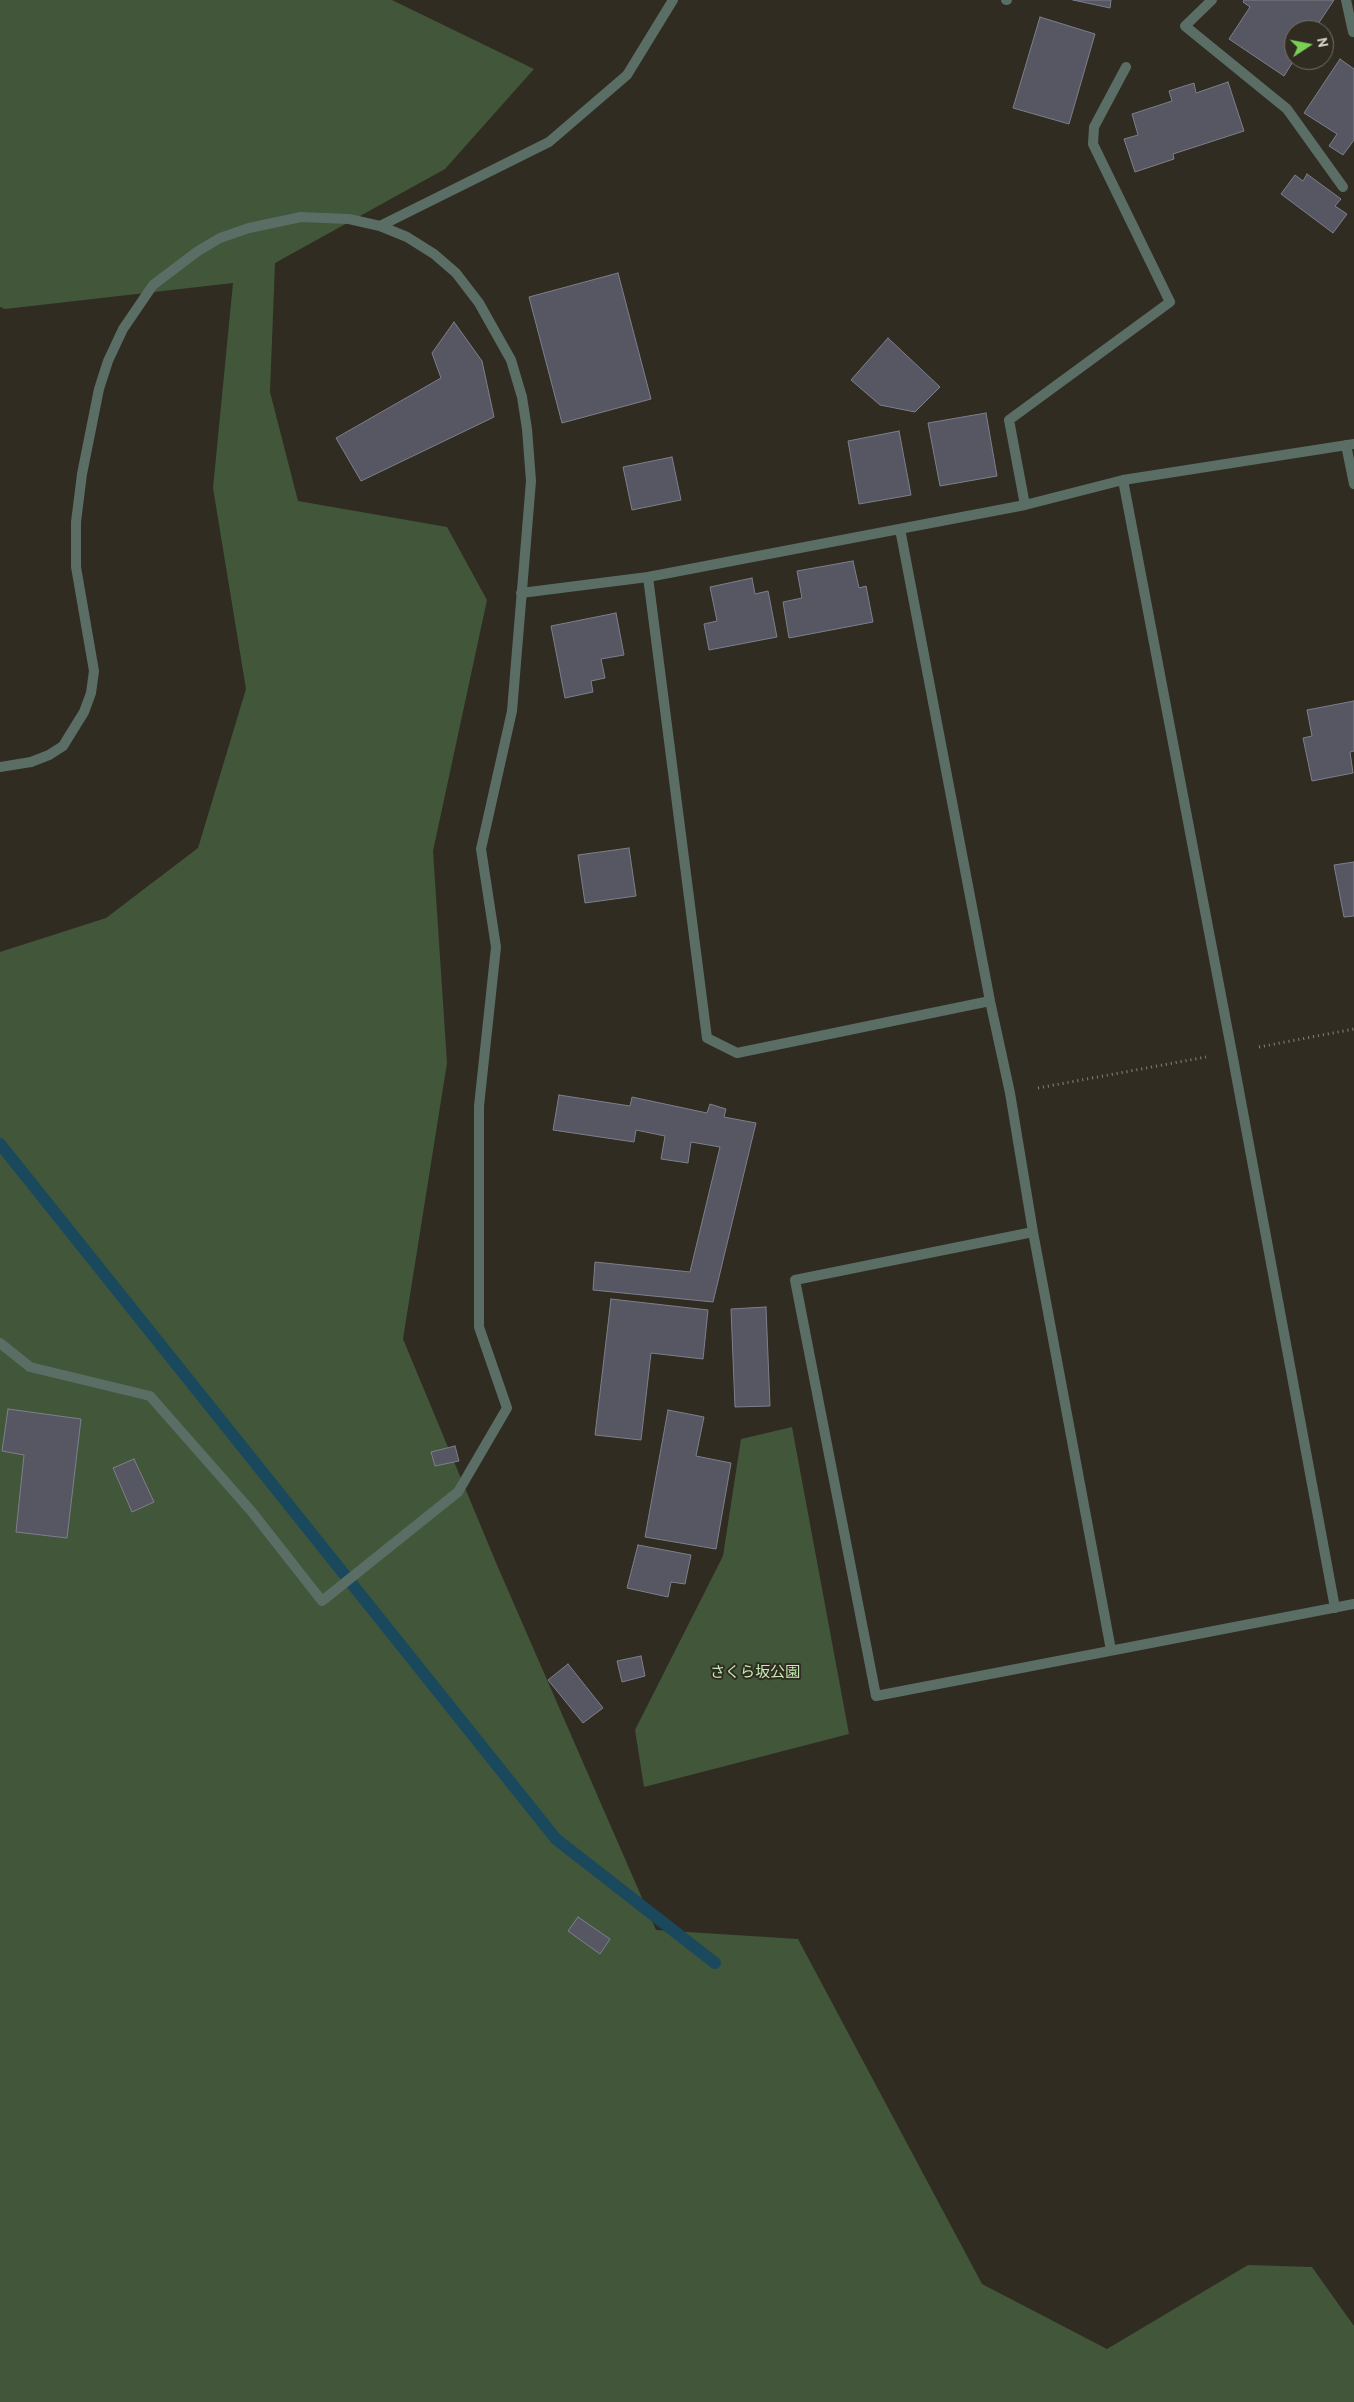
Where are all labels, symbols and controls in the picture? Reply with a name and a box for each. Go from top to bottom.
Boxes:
north arrow [1284,20,1334,70]
text: N [1313,36,1332,49]
park label: さくら坂公園 [710,1664,800,1682]

